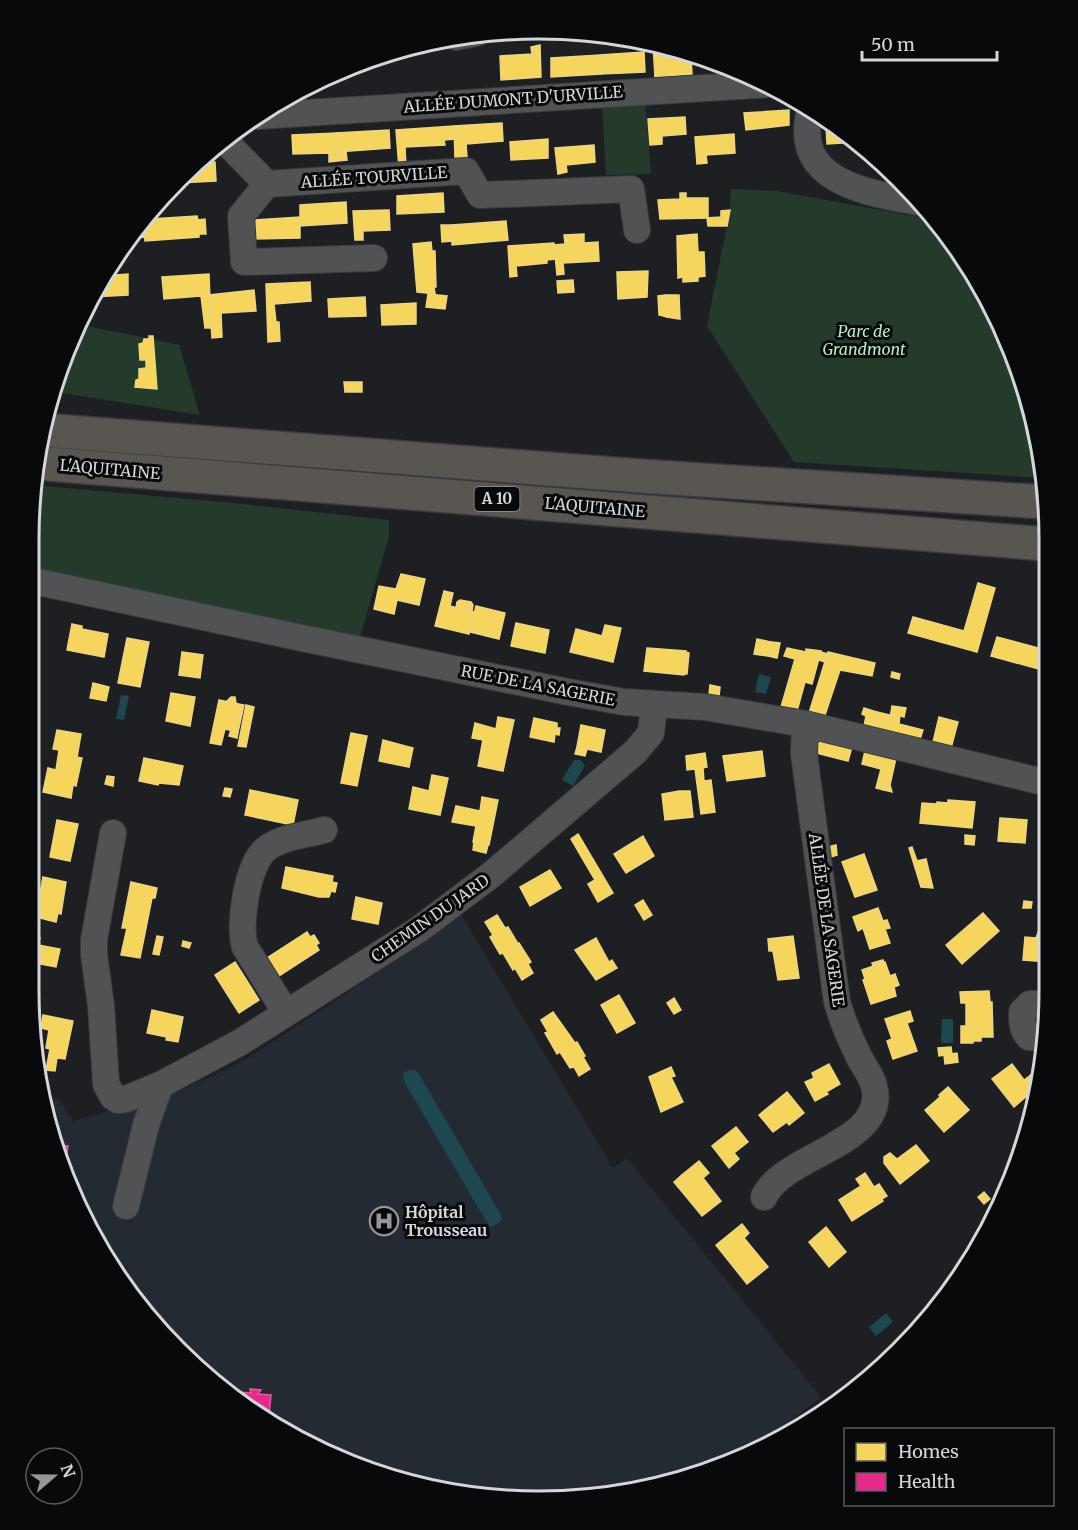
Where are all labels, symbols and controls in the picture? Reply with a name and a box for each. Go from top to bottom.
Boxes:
scale bar [862,24,997,62]
text: 50 m [871,33,915,56]
street label: ALLÉE DUMONT D'URVILLE [402,81,624,117]
street label: ALLÉE TOURVILLE [299,162,449,192]
park label: Parc de Grandmont [822,321,906,359]
street label: L'AQUITAINE [59,455,162,483]
road number: A 10 [474,487,520,511]
street label: L'AQUITAINE [544,493,647,521]
street label: RUE DE LA SAGERIE [459,660,618,710]
street label: ALLÉE DE LA SAGERIE [805,831,849,1009]
street label: CHEMIN DU JARD [367,870,493,966]
place label: Hôpital Trousseau [405,1202,487,1240]
hospital icon: Hôpital Trousseau [368,1205,400,1237]
legend [844,1428,1054,1506]
text: Homes [898,1440,959,1463]
north arrow [24,1446,84,1506]
text: N [57,1462,80,1481]
text: Health [898,1470,956,1493]

